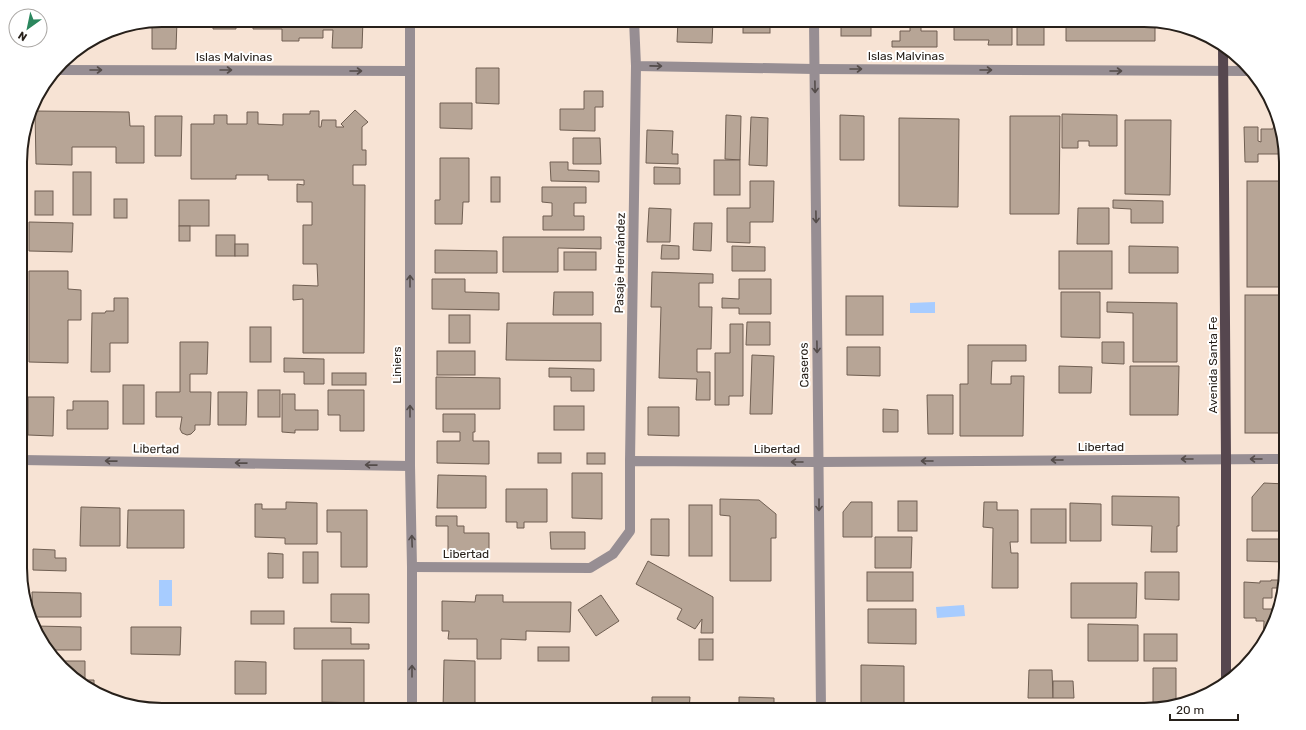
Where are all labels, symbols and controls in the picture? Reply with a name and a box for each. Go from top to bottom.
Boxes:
north arrow [8,8,48,48]
text: N [16,28,30,44]
street label: Islas Malvinas [868,49,944,63]
street label: Islas Malvinas [196,50,272,64]
one-way arrow [649,63,662,70]
one-way arrow [849,65,862,73]
one-way arrow [89,66,102,74]
one-way arrow [219,66,232,74]
one-way arrow [979,66,992,74]
one-way arrow [349,67,362,75]
one-way arrow [1109,67,1122,75]
one-way arrow [811,80,818,93]
one-way arrow [812,210,820,223]
street label: Pasaje Hernández [612,213,628,313]
one-way arrow [406,275,414,288]
street label: Avenida Santa Fe [1206,316,1220,413]
one-way arrow [813,340,821,353]
street label: Caseros [797,342,811,388]
street label: Liniers [390,346,404,384]
one-way arrow [406,405,414,418]
street label: Libertad [1078,440,1124,454]
street label: Libertad [133,442,179,456]
street label: Libertad [754,442,800,456]
one-way arrow [1181,455,1194,463]
one-way arrow [1250,455,1263,463]
one-way arrow [1051,456,1064,464]
one-way arrow [105,457,118,465]
one-way arrow [921,457,934,465]
one-way arrow [791,458,804,466]
one-way arrow [235,459,248,467]
one-way arrow [365,461,378,469]
one-way arrow [815,498,823,511]
one-way arrow [408,535,416,548]
street label: Libertad [443,547,489,561]
one-way arrow [408,665,416,678]
scale bar [1170,696,1238,722]
text: 20 m [1176,703,1204,717]

